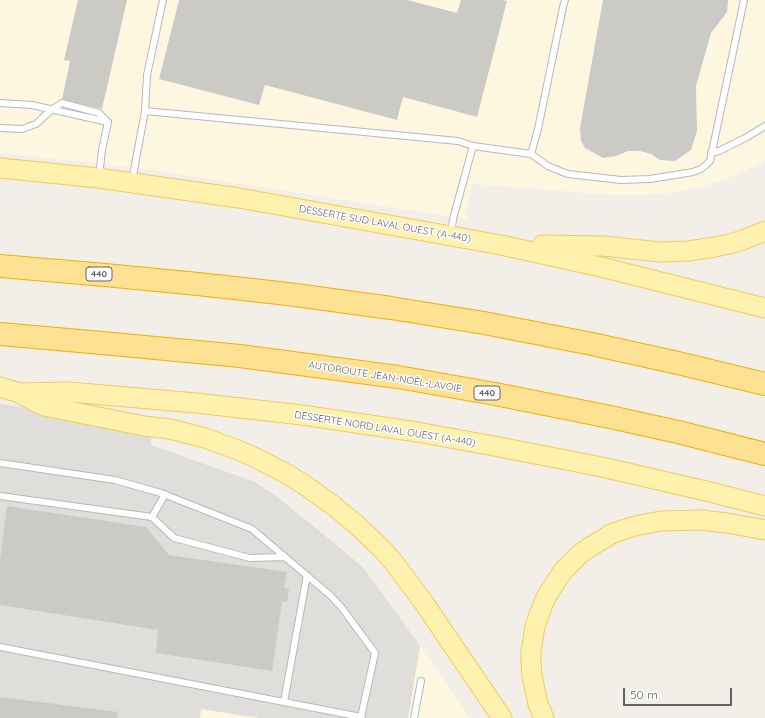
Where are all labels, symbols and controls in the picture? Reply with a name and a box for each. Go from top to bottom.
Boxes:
street label: DESSERTE SUD LAVAL OUEST (A-440) [298,203,472,245]
road number: 440 [86,267,112,281]
street label: AUTOROUTE JEAN-NOËL-LAVOIE [308,359,462,395]
road number: 440 [474,386,500,400]
street label: DESSERTE NORD LAVAL OUEST (A-440) [294,409,476,449]
scale bar [625,680,734,706]
text: 50 m [630,687,658,702]

